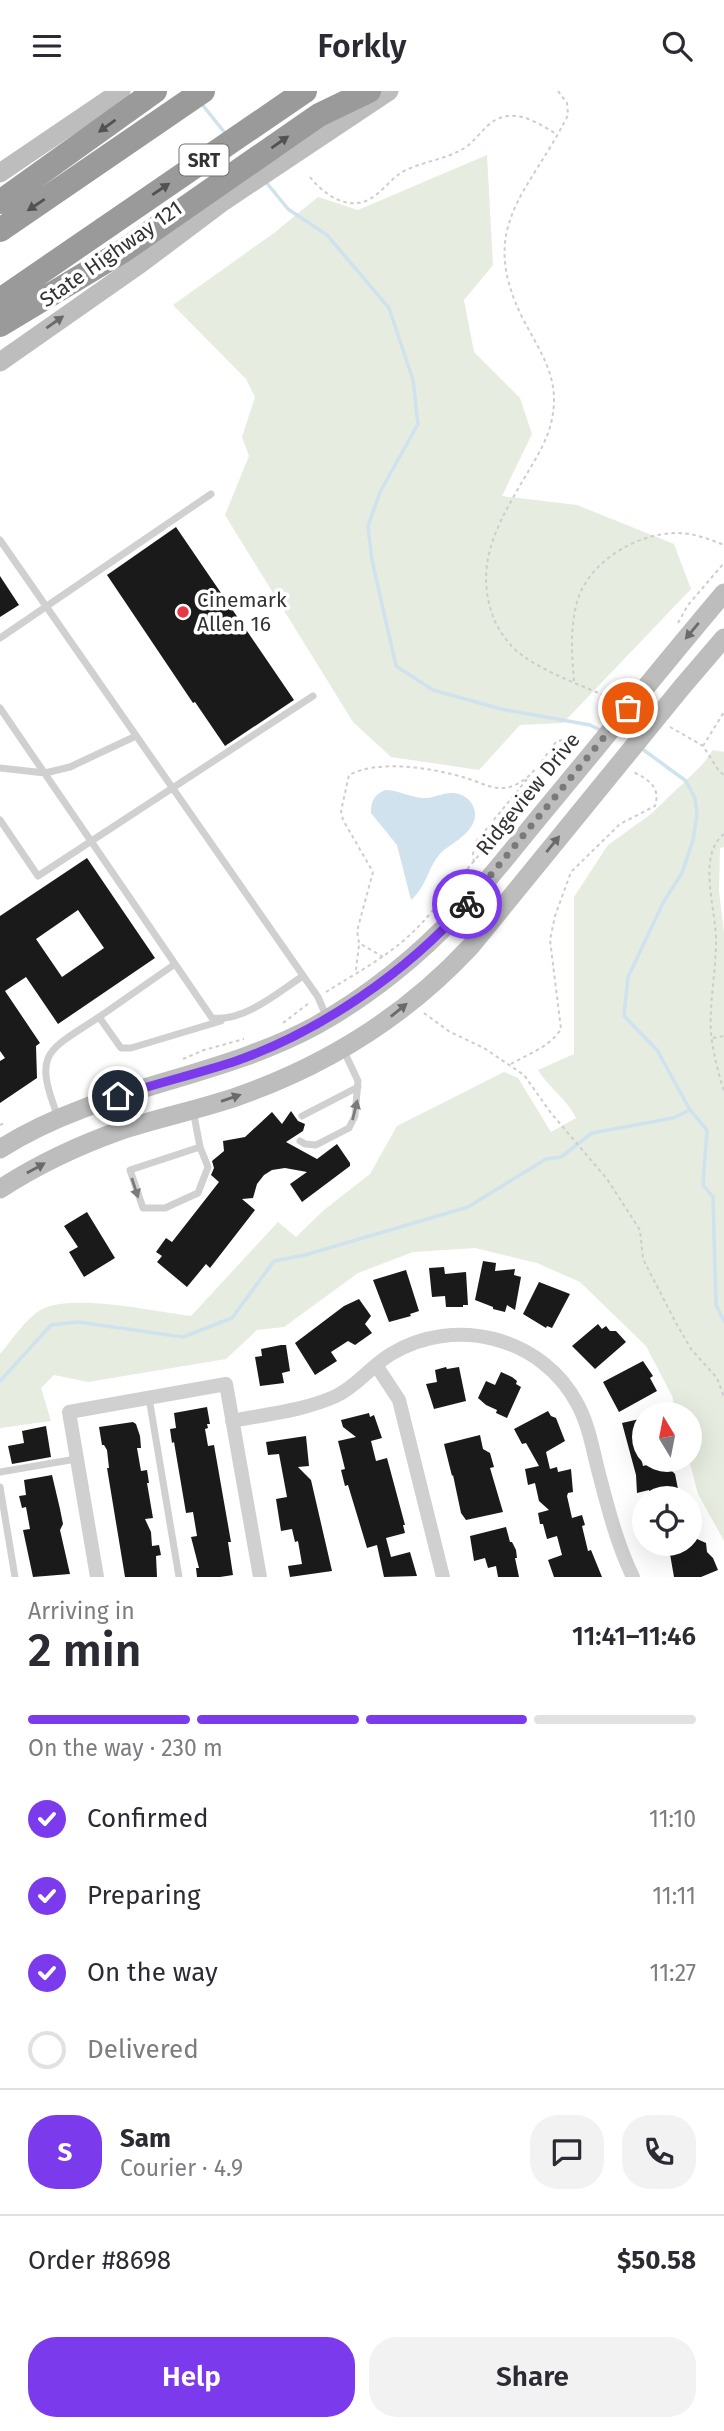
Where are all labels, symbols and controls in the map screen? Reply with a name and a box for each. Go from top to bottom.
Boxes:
icon: menu [28,27,66,65]
text: Forkly [318,27,406,65]
icon: search [658,27,696,65]
one-way arrow [97,119,116,133]
one-way arrow [271,135,289,149]
road number: SRT [180,145,228,176]
one-way arrow [152,182,170,196]
street label: State Highway 121 [35,195,187,313]
one-way arrow [27,198,45,212]
one-way arrow [46,316,65,329]
place label: Cinemark Allen 16 [197,587,287,637]
marker: Cinemark Allen 16 [175,604,191,620]
one-way arrow [684,622,700,640]
pin [598,678,658,738]
icon: bag [609,689,647,727]
street label: Ridgeview Drive [470,727,586,861]
one-way arrow [546,835,561,853]
courier [432,869,502,939]
icon: bike [448,885,486,923]
one-way arrow [390,1003,408,1018]
pin [88,1066,148,1126]
icon: home [99,1077,137,1115]
one-way arrow [220,1092,241,1103]
one-way arrow [350,1099,361,1121]
one-way arrow [26,1162,45,1174]
one-way arrow [131,1178,141,1199]
north arrow [632,1402,702,1472]
map controls [632,1402,702,1556]
button: locate [632,1486,702,1556]
text: Arriving in [28,1597,135,1625]
text: 11:41–11:46 [572,1621,696,1652]
text: 2 min [28,1623,141,1678]
text: On the way · 230 m [28,1734,223,1762]
icon: check [28,1800,66,1838]
text: Confirmed [87,1803,208,1834]
text: 11:10 [649,1805,696,1833]
icon: check [28,1877,66,1915]
text: Preparing [87,1880,200,1911]
text: 11:11 [652,1882,696,1910]
icon: check [28,1954,66,1992]
text: On the way [87,1957,218,1988]
text: 11:27 [650,1959,696,1987]
text: Delivered [87,2034,199,2065]
button: chat [530,2115,604,2189]
button: phone [622,2115,696,2189]
text: Sam [120,2123,171,2154]
text: S [58,2137,72,2168]
text: Courier · 4.9 [120,2154,243,2182]
text: Order #8698 [28,2245,171,2276]
text: $50.58 [617,2245,696,2276]
button: Help [28,2337,355,2417]
button: Share [369,2337,696,2417]

